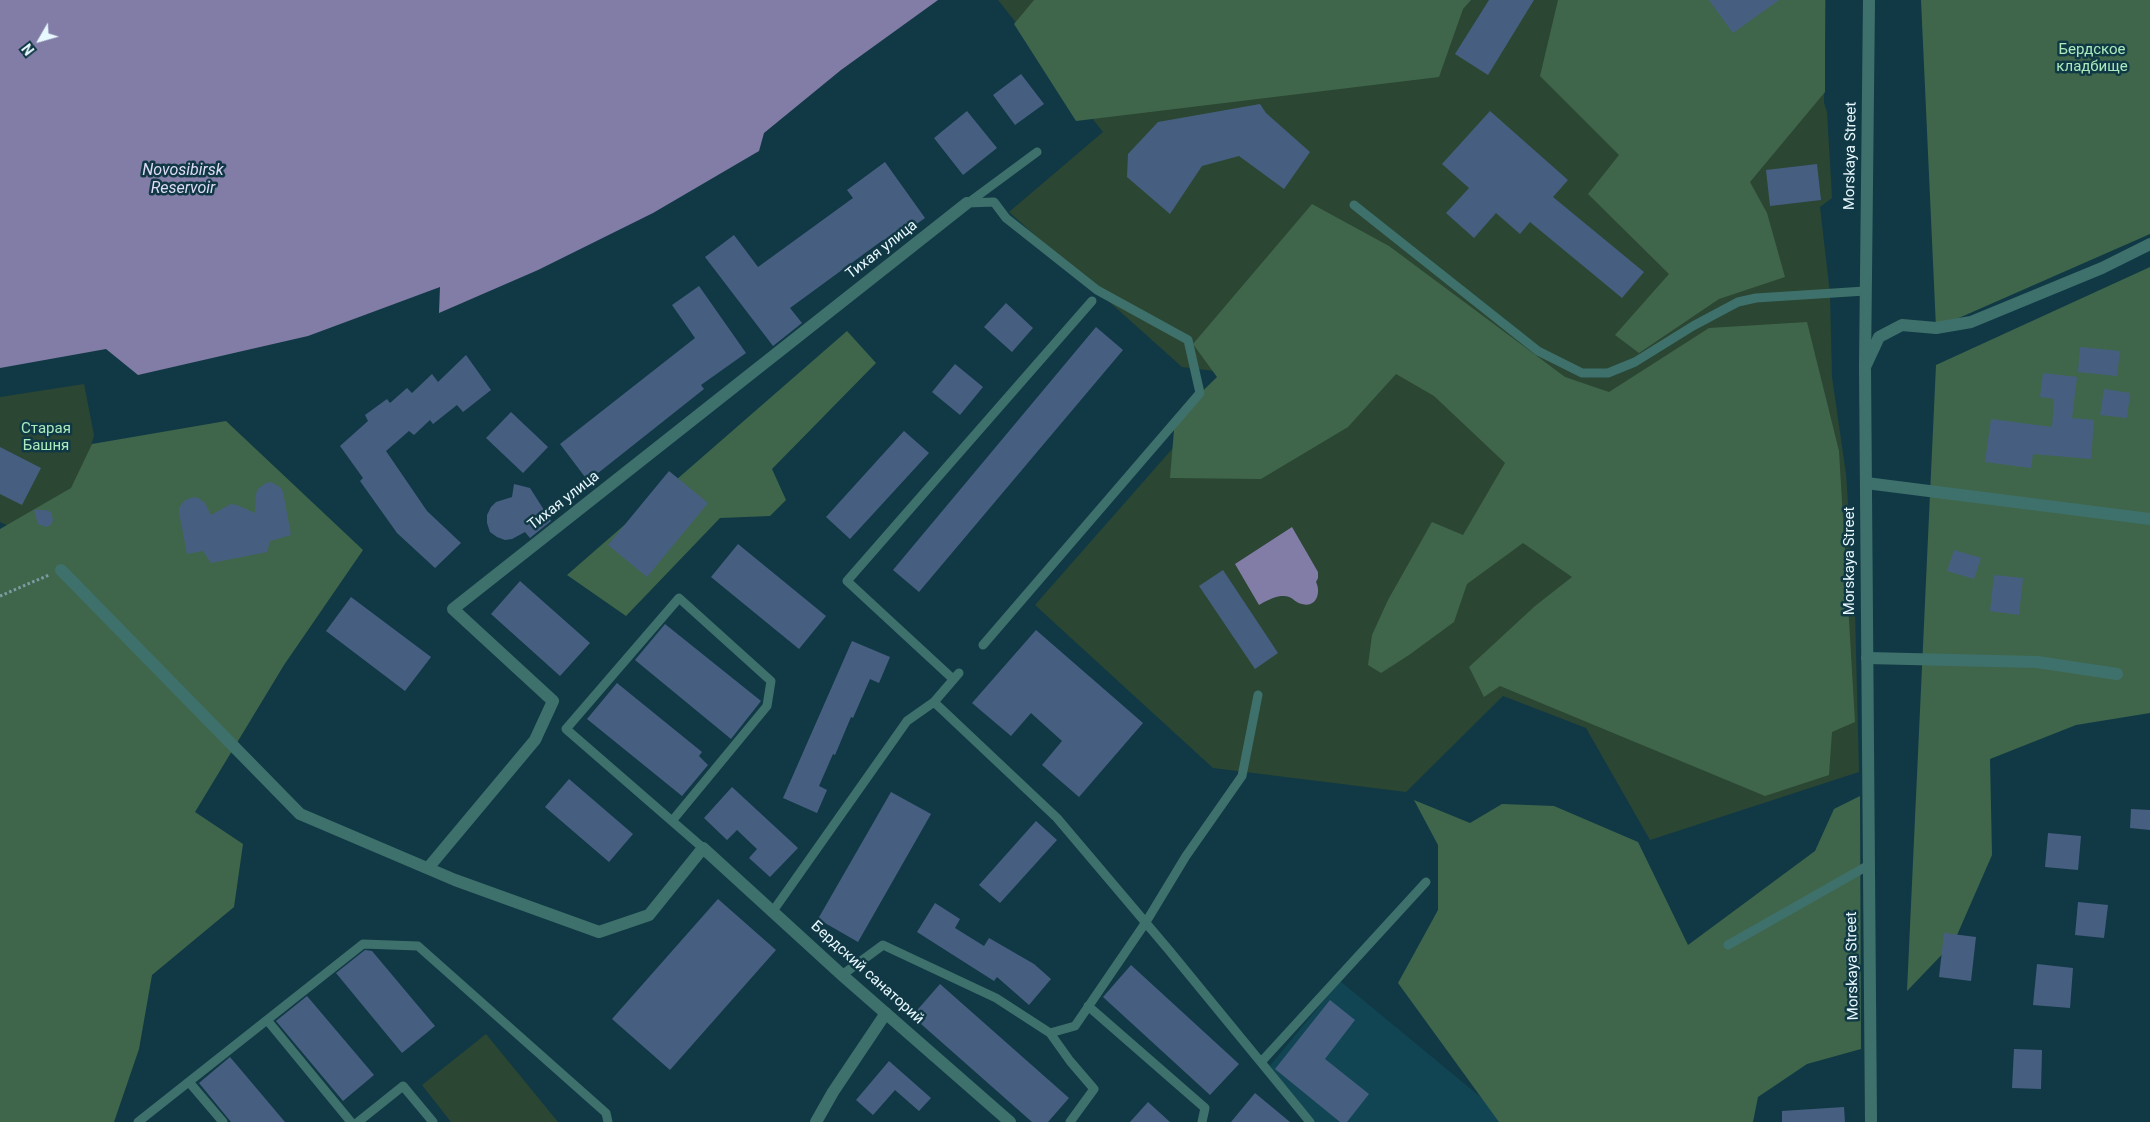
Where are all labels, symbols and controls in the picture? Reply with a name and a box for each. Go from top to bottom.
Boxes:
north arrow [15,15,65,65]
text: N [19,40,38,58]
park label: Бердское кладбище [2056,41,2128,76]
street label: Morskaya Street [1841,102,1861,210]
water label: Novosibirsk Reservoir [142,161,224,199]
street label: Тихая улица [843,217,921,283]
park label: Старая Башня [21,420,71,455]
street label: Тихая улица [525,468,603,534]
street label: Morskaya Street [1841,507,1859,615]
street label: Morskaya Street [1843,912,1863,1020]
street label: Бердский санаторий [807,918,927,1028]

